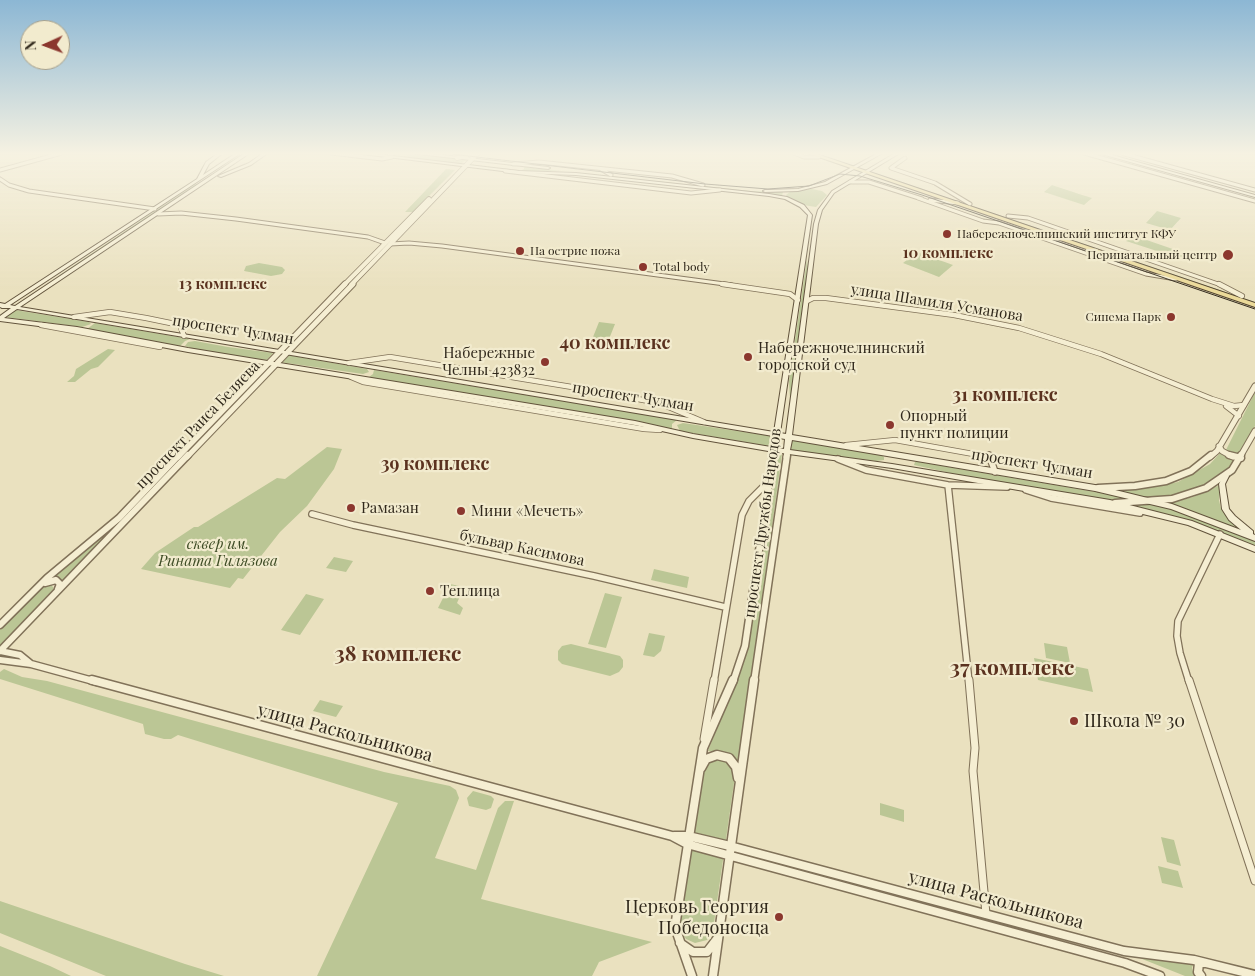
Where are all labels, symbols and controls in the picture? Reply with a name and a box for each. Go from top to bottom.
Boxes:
north arrow [20,20,70,70]
text: N [21,40,40,51]
place label: Набережночелнинский институт КФУ [957,227,1176,241]
marker: Набережночелнинский институт КФУ [941,228,953,240]
place label: На острие ножа [530,244,620,258]
district label: 10 комплекс [903,244,993,262]
marker: На острие ножа [514,245,526,257]
place label: Перинатальный центр [1087,248,1217,262]
marker: Перинатальный центр [1221,248,1235,262]
place label: Total body [653,260,710,274]
marker: Total body [637,261,649,273]
district label: 13 комплекс [179,275,267,293]
street label: улица Шамиля Усманова [850,281,1024,325]
place label: Синема Парк [1086,310,1161,324]
marker: Синема Парк [1165,311,1177,323]
street label: проспект Чулман [171,312,295,348]
district label: 40 комплекс [560,332,670,354]
place label: Набережночелнинский городской суд [758,339,925,374]
place label: Набережные Челны 423832 [442,344,535,379]
marker: Набережночелнинский городской суд [742,351,754,363]
marker: Набережные Челны 423832 [539,356,551,368]
street label: проспект Раиса Беляева [132,357,264,493]
street label: проспект Чулман [571,379,695,415]
district label: 31 комплекс [952,384,1058,406]
place label: Опорный пункт полиции [900,407,1009,442]
marker: Опорный пункт полиции [884,419,896,431]
street label: проспект Дружбы Народов [741,427,785,619]
street label: проспект Чулман [970,446,1094,482]
district label: 39 комплекс [381,453,489,475]
place label: Рамазан [361,499,419,517]
marker: Рамазан [345,502,357,514]
place label: Мини «Мечеть» [471,502,583,520]
marker: Мини «Мечеть» [455,505,467,517]
street label: бульвар Касимова [458,526,586,570]
park label: сквер им. Рината Гилязова [158,535,278,570]
place label: Теплица [440,582,500,600]
marker: Теплица [424,585,436,597]
district label: 38 комплекс [335,641,461,667]
district label: 37 комплекс [950,655,1074,681]
street label: улица Раскольникова [255,699,435,767]
place label: Школа № 30 [1084,710,1185,732]
marker: Школа № 30 [1068,715,1080,727]
street label: улица Раскольникова [906,866,1086,934]
place label: Церковь Георгия Победоносца [625,896,769,939]
marker: Церковь Георгия Победоносца [773,911,785,923]

